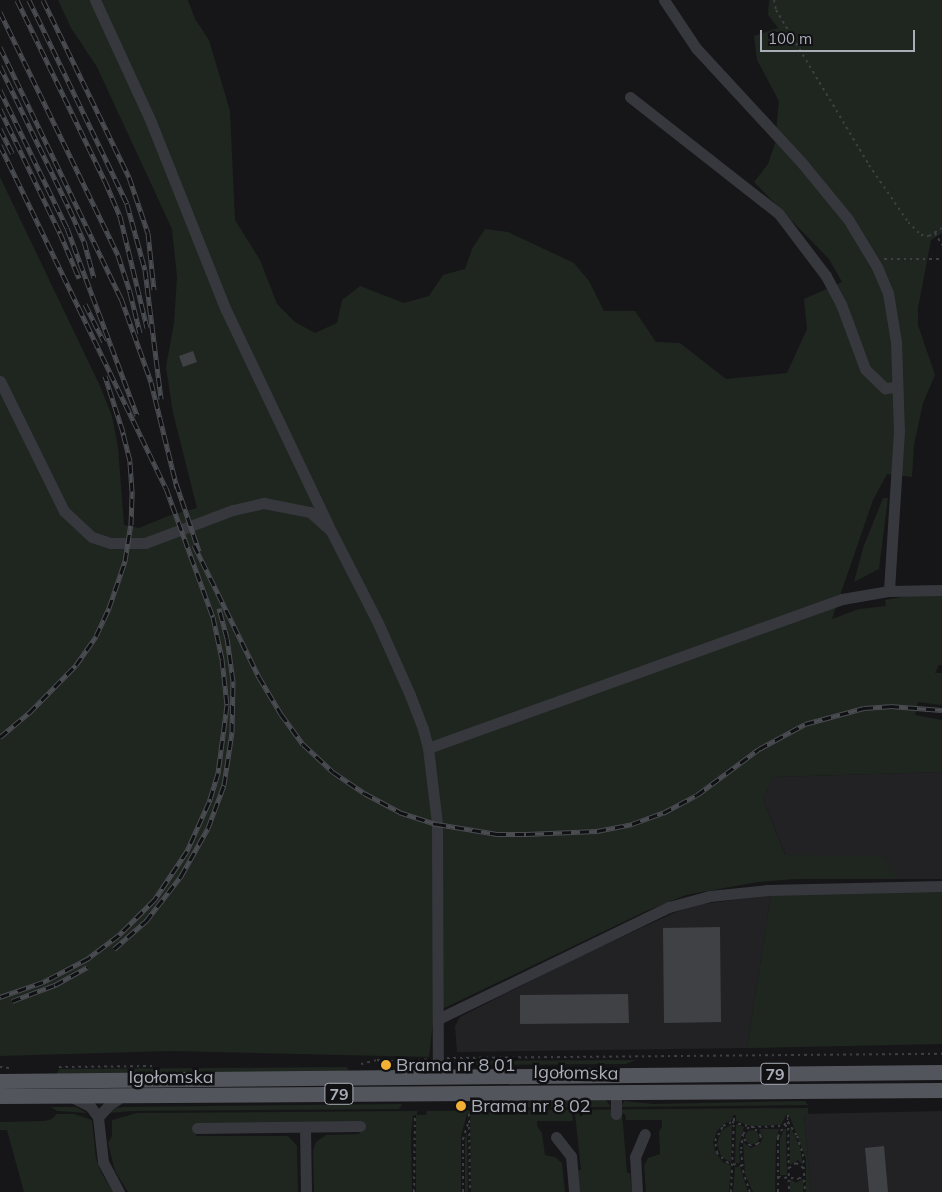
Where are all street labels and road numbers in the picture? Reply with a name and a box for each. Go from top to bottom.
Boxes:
road number: 79 [760,1060,790,1088]
street label: Igołomska [533,1061,619,1085]
street label: Igołomska [128,1066,214,1088]
road number: 79 [324,1080,354,1108]

